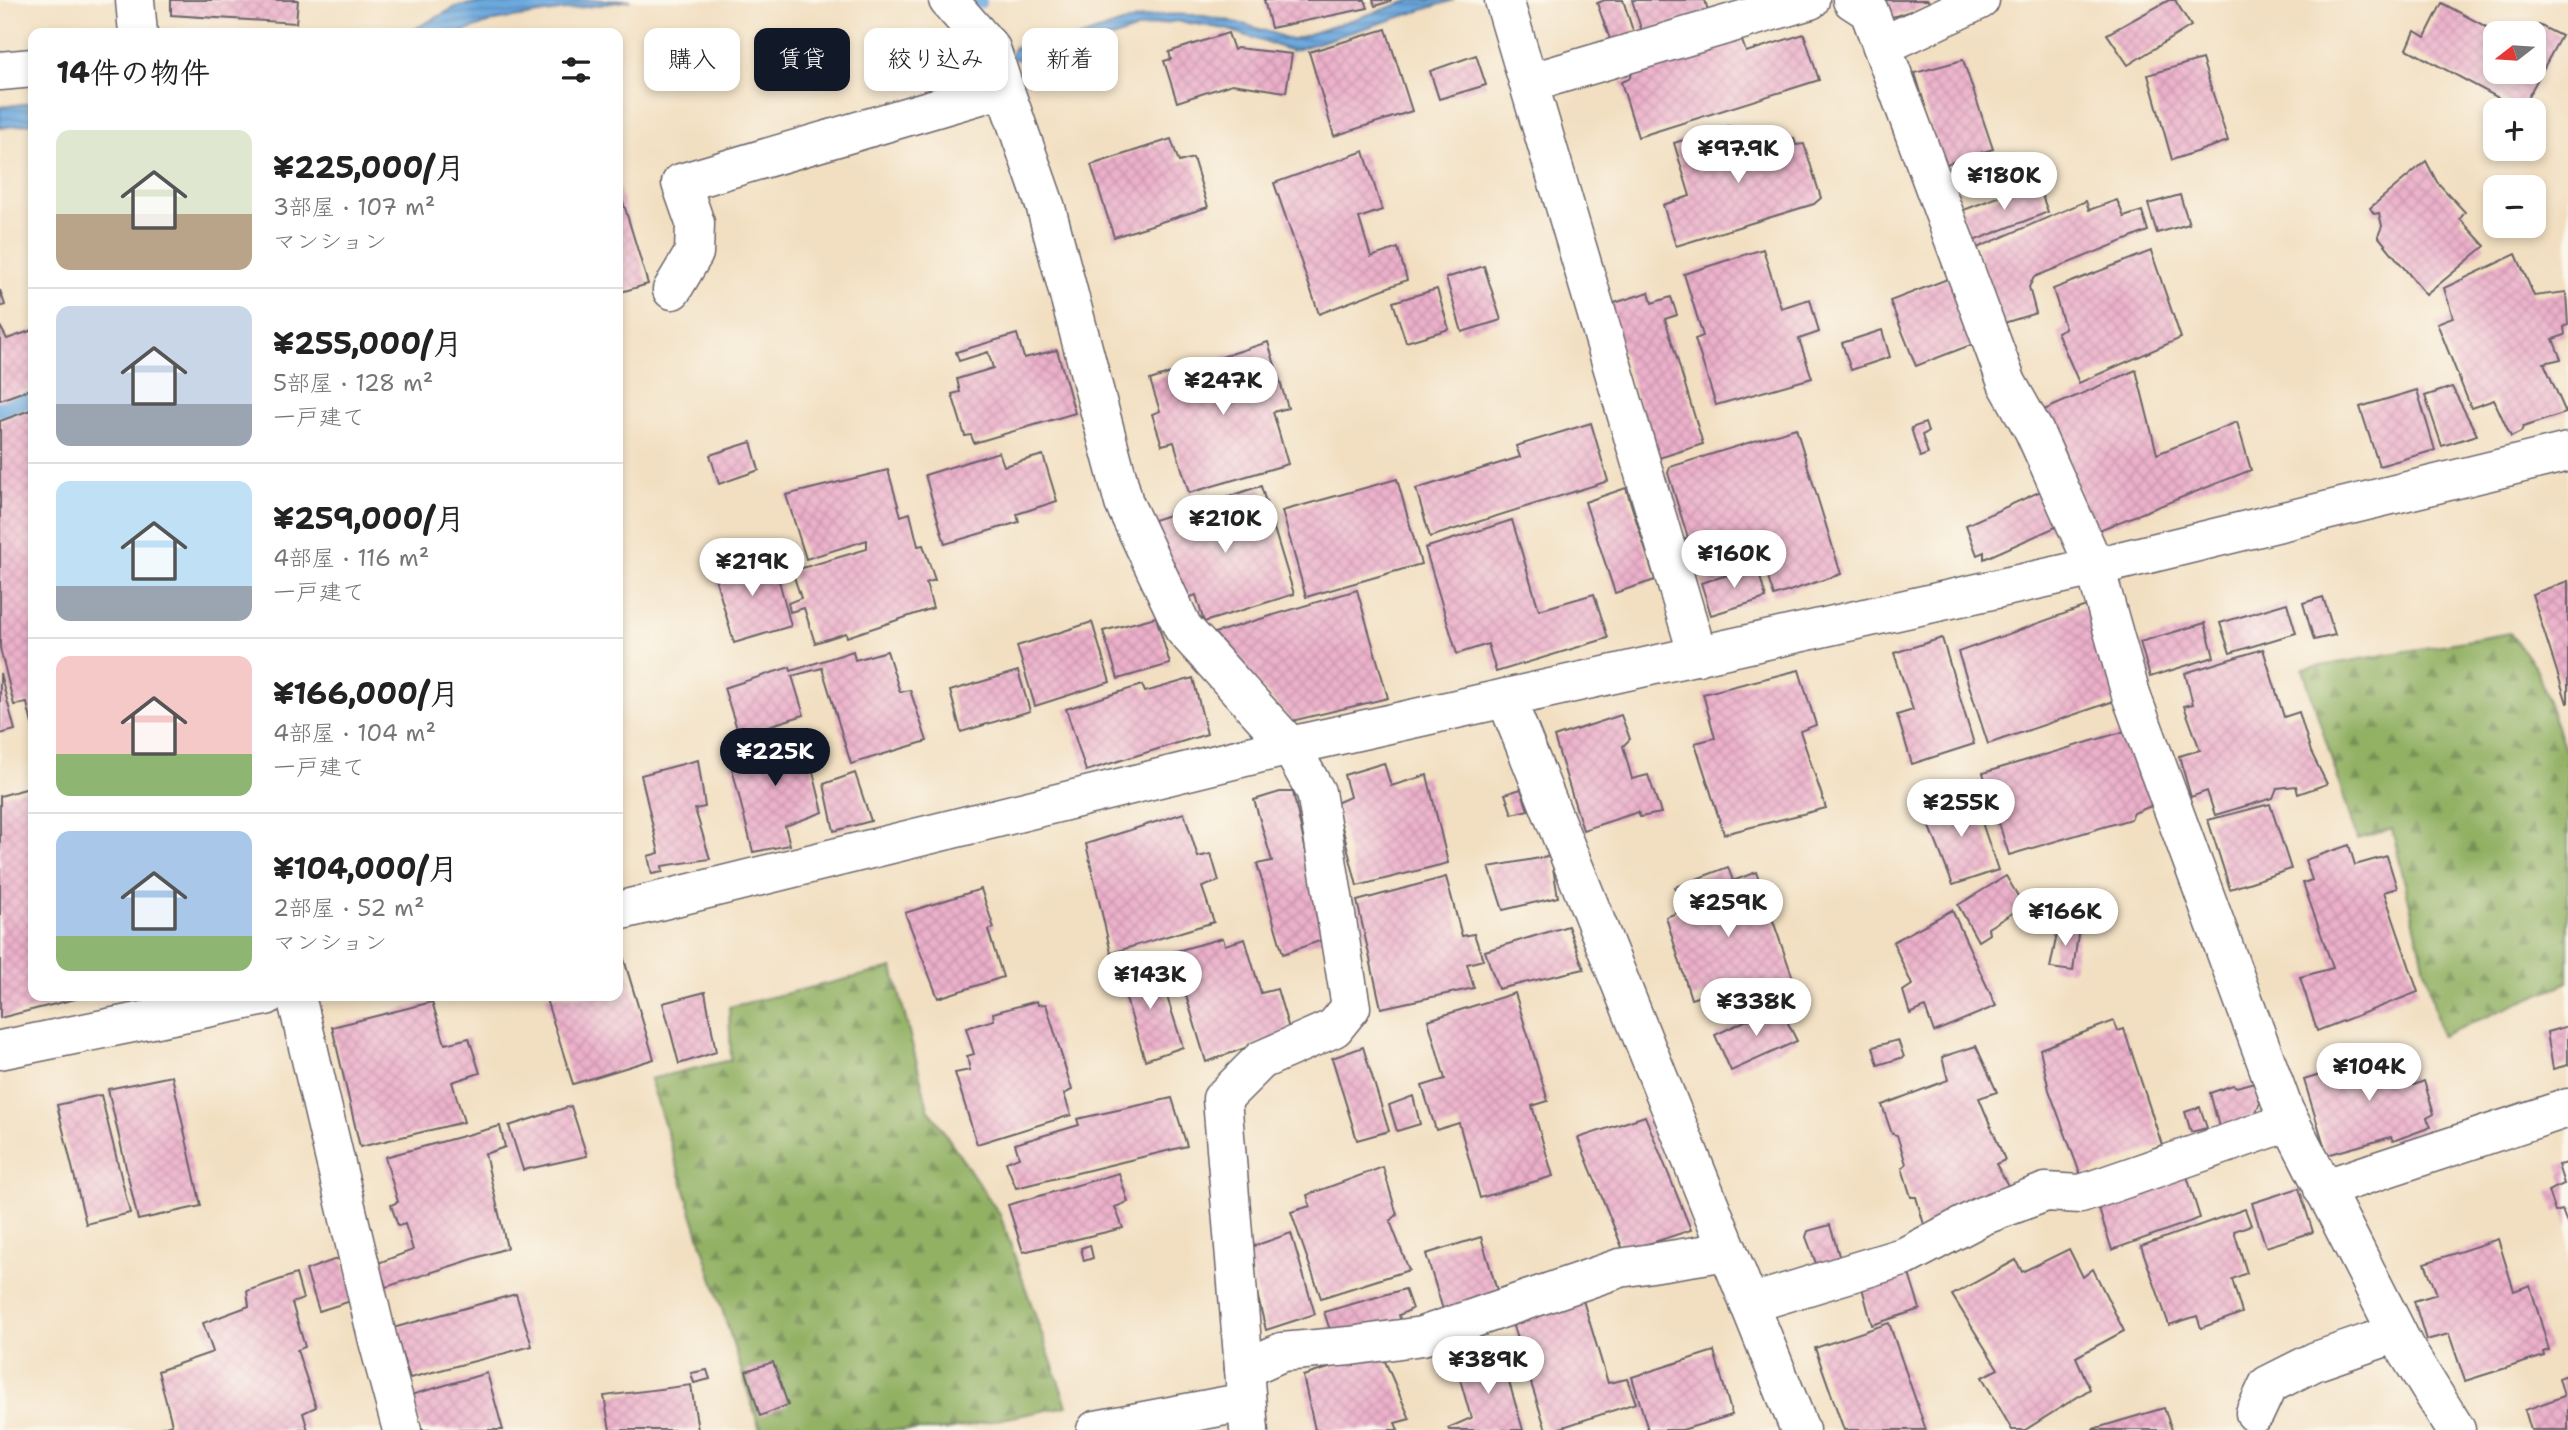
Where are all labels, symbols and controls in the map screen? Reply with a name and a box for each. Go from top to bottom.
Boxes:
north arrow [2483,21,2546,84]
map controls [2483,21,2546,238]
chip: 購入 [644,28,740,91]
chip: 賃貸 [754,28,850,91]
chip: 絞り込み [864,28,1008,91]
chip: 新着 [1022,28,1118,91]
icon: filters [557,51,595,89]
text: 14件の物件 [56,52,210,93]
button: + [2483,98,2546,161]
pin: ¥97.9K [1681,125,1795,185]
text: ¥97.9K [1697,133,1779,163]
text: ¥225,000/月 [273,147,465,188]
pin: ¥180K [1955,152,2053,212]
icon: home [112,158,196,242]
text: ¥180K [1967,160,2041,190]
button: − [2483,175,2546,238]
text: 3部屋 · 107 m² [273,192,435,222]
text: マンション [273,226,387,256]
text: ¥255,000/月 [273,323,463,364]
icon: home [112,334,196,418]
pin: ¥247K [1174,358,1272,417]
text: ¥247K [1184,365,1262,395]
text: 5部屋 · 128 m² [273,368,433,398]
text: 一戸建て [273,402,365,432]
pin: ¥210K [1176,496,1274,555]
text: ¥259,000/月 [273,498,465,539]
text: ¥210K [1189,503,1261,533]
icon: home [112,509,196,593]
pin: ¥160K [1685,530,1783,590]
pin: ¥219K [703,538,801,598]
text: ¥160K [1697,538,1771,568]
text: 4部屋 · 116 m² [273,543,429,573]
text: ¥219K [715,546,789,576]
text: 一戸建て [273,577,365,607]
text: ¥166,000/月 [273,673,459,714]
icon: home [112,684,196,768]
text: 4部屋 · 104 m² [273,718,436,748]
pin: ¥225K [726,728,824,788]
text: ¥225K [736,736,814,766]
text: 一戸建て [273,752,365,782]
pin: ¥255K [1912,780,2010,839]
text: ¥255K [1923,787,1999,817]
text: ¥104,000/月 [273,848,458,889]
icon: home [112,859,196,943]
pin: ¥259K [1679,880,1777,939]
text: ¥259K [1689,887,1767,917]
pin: ¥166K [2016,888,2114,948]
text: 2部屋 · 52 m² [273,893,425,923]
text: ¥166K [2028,896,2102,926]
text: マンション [273,927,387,957]
pin: ¥143K [1101,951,1199,1011]
text: ¥143K [1114,959,1186,989]
pin: ¥338K [1707,978,1805,1038]
text: ¥338K [1716,986,1796,1016]
pin: ¥104K [2320,1044,2418,1103]
text: ¥104K [2332,1051,2406,1081]
pin: ¥389K [1439,1336,1537,1396]
text: ¥389K [1448,1344,1528,1374]

